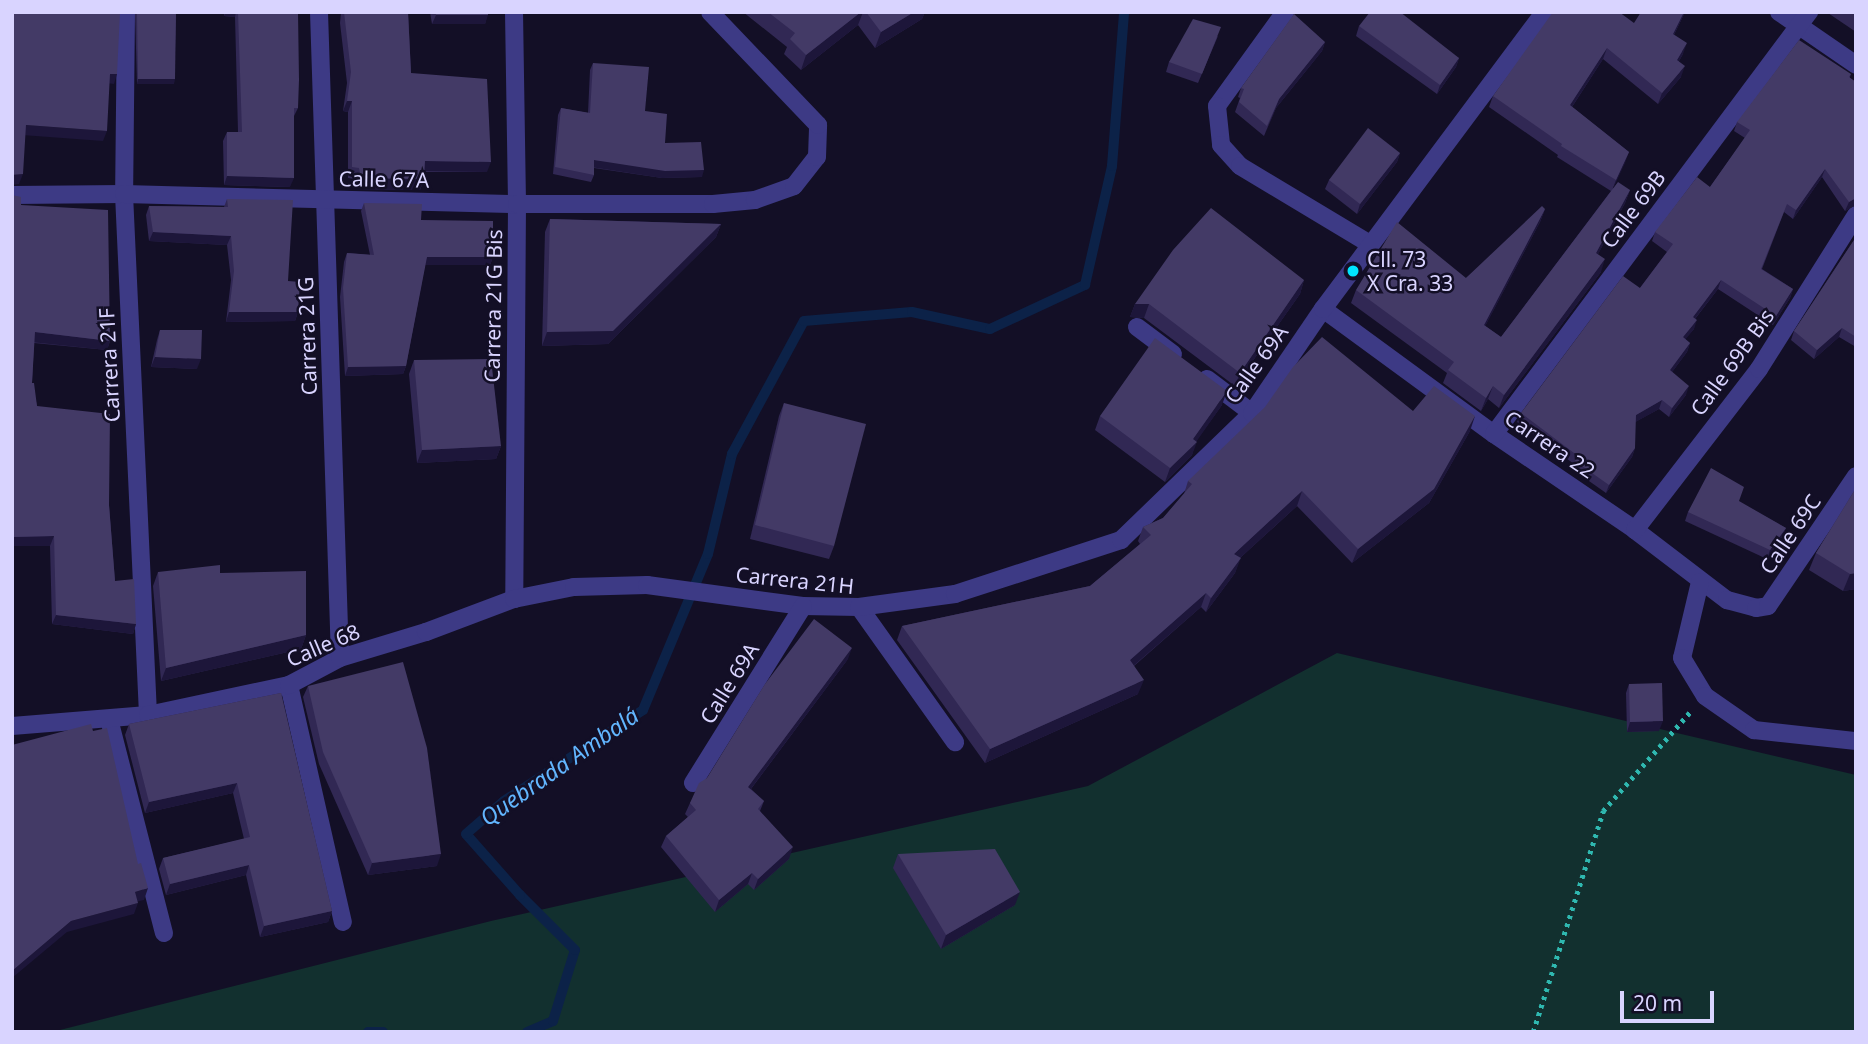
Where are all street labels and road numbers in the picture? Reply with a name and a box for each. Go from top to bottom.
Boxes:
street label: Calle 69B [1596,165,1670,253]
street label: Calle 67A [338,166,430,192]
street label: Carrera 21G Bis [479,229,507,383]
street label: Carrera 21G [292,276,322,396]
street label: Calle 69B Bis [1685,304,1779,420]
street label: Carrera 21F [93,307,125,423]
street label: Calle 69A [1219,320,1293,408]
street label: Carrera 22 [1500,405,1600,483]
street label: Calle 69C [1754,489,1826,579]
street label: Carrera 21H [735,561,855,599]
street label: Calle 68 [283,618,363,672]
street label: Calle 69A [694,638,764,728]

